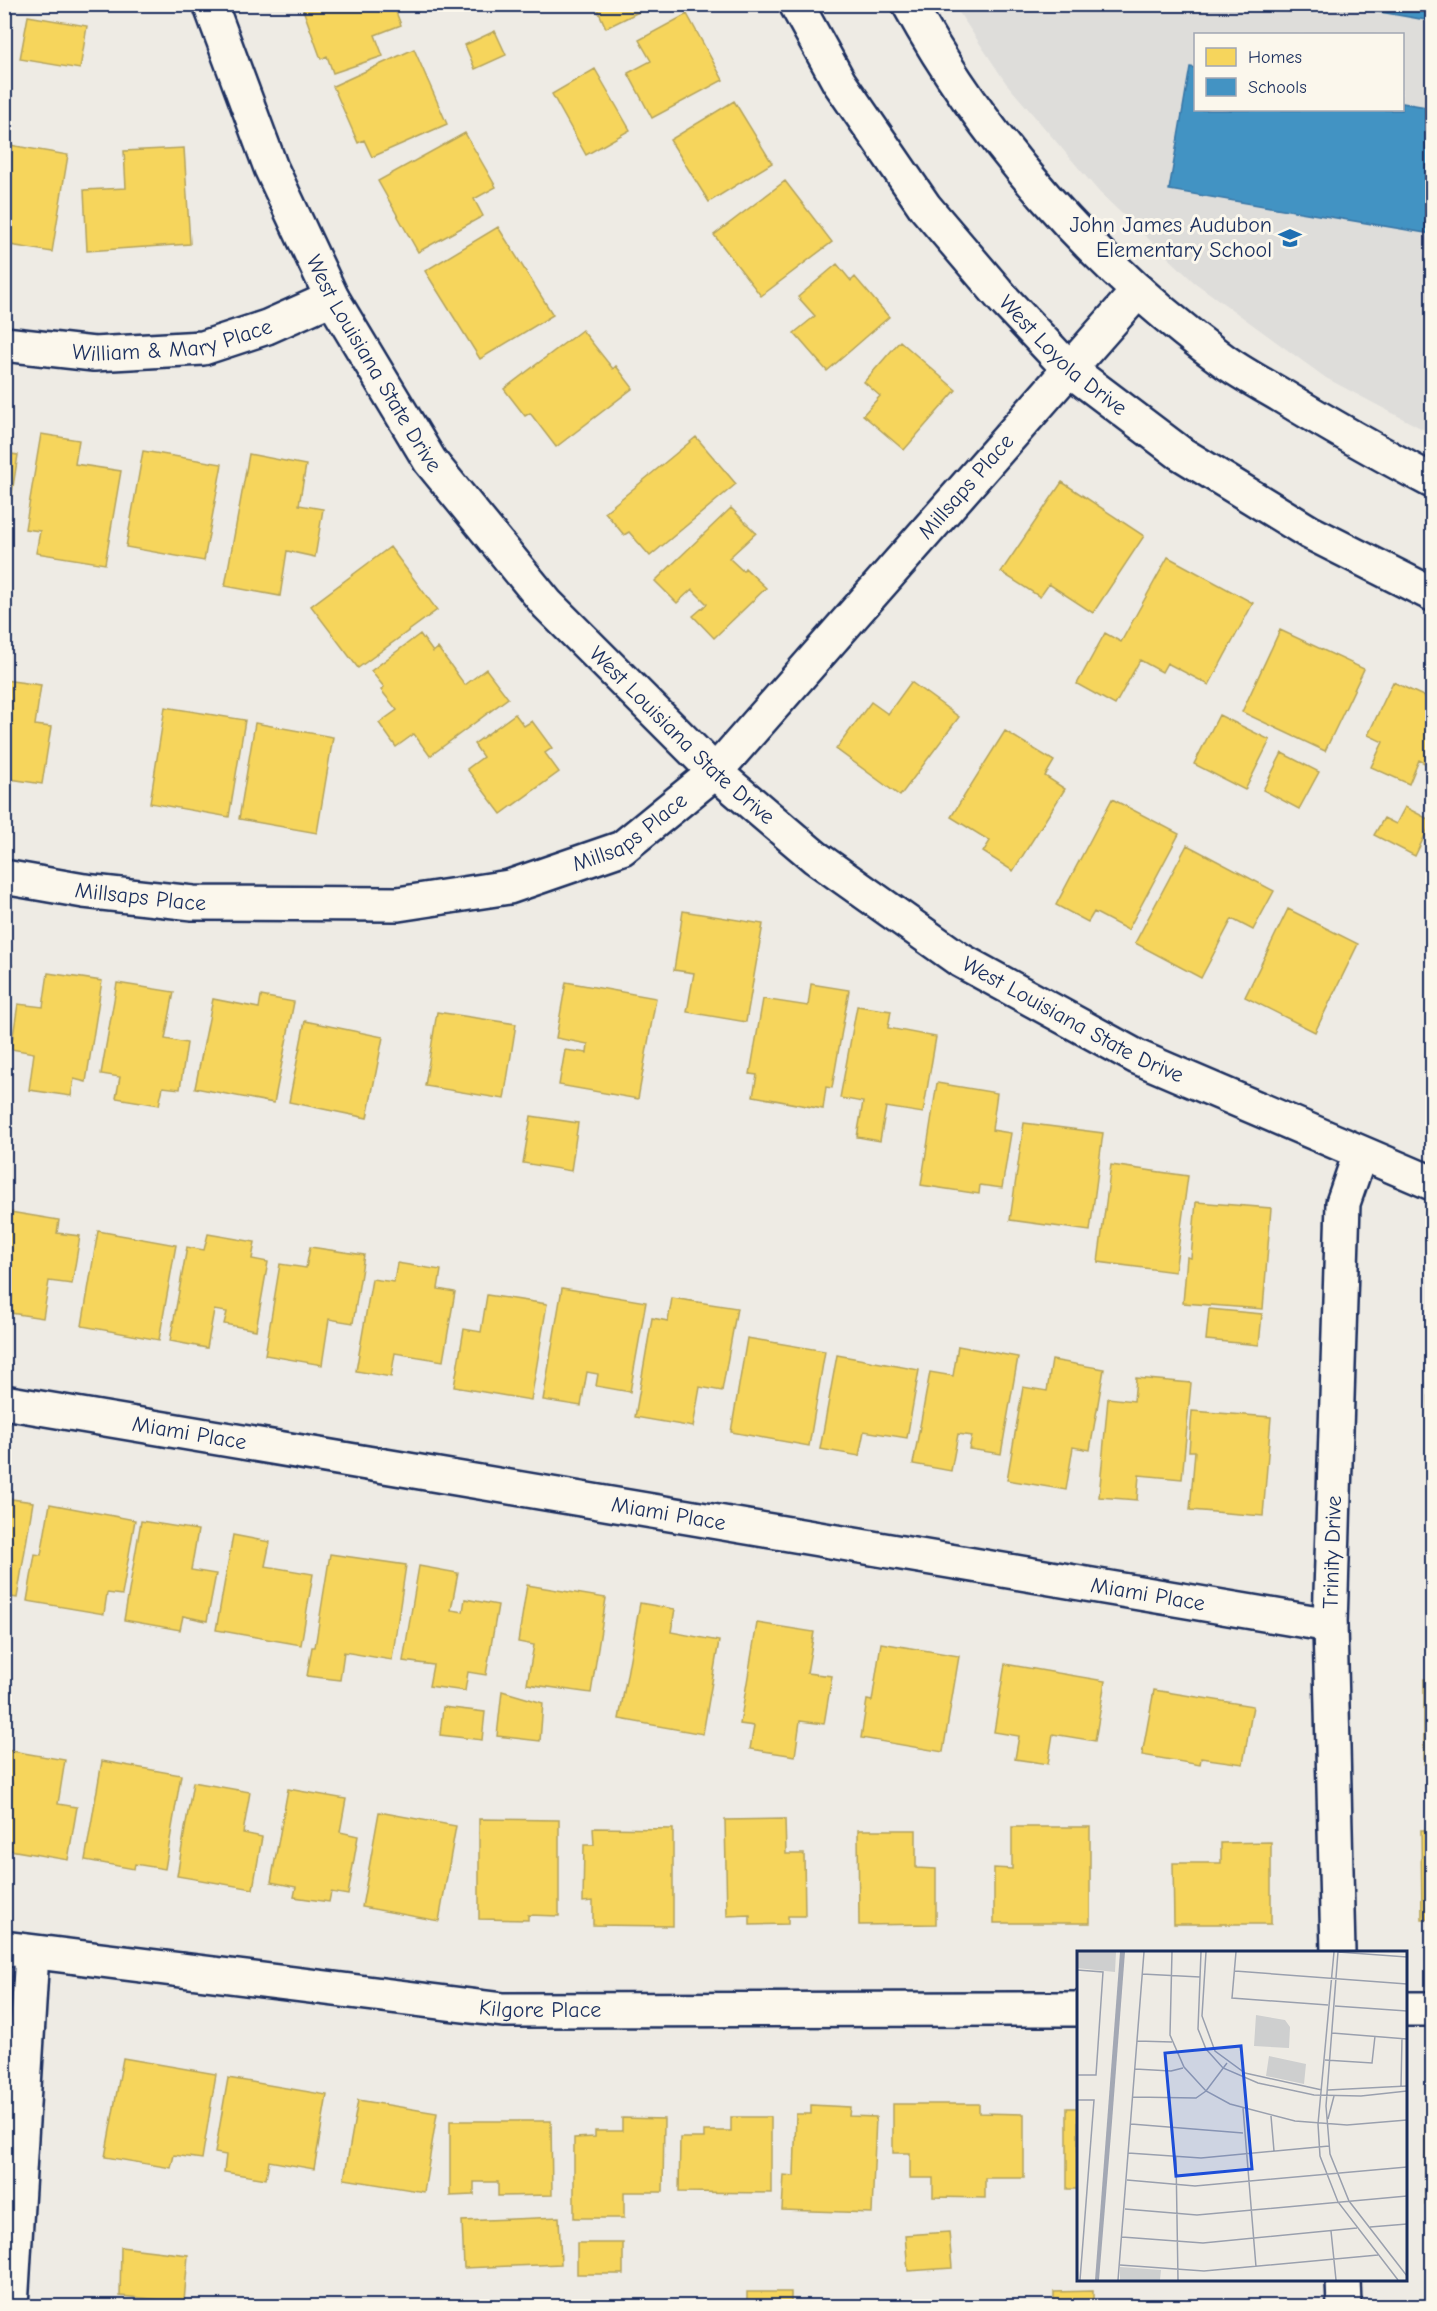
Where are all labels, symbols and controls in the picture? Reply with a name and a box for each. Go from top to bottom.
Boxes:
legend [1194,33,1404,111]
text: Homes [1248,47,1302,68]
text: Schools [1248,77,1307,98]
place label: John James Audubon Elementary School [1069,212,1272,263]
school or university icon: John James Audubon Elementary School [1277,225,1303,251]
street label: West Louisiana State Drive [301,251,447,478]
street label: West Loyola Drive [993,290,1132,421]
street label: William & Mary Place [71,313,275,367]
street label: Millsaps Place [913,428,1019,545]
street label: West Louisiana State Drive [584,641,780,830]
street label: Millsaps Place [569,787,692,877]
street label: Millsaps Place [74,877,206,916]
street label: West Louisiana State Drive [958,951,1188,1088]
street label: Miami Place [130,1411,249,1456]
street label: Miami Place [610,1491,728,1536]
street label: Trinity Drive [1318,1495,1347,1609]
street label: Miami Place [1089,1572,1207,1617]
inset map [1077,1951,1407,2281]
street label: Kilgore Place [478,1994,601,2023]

